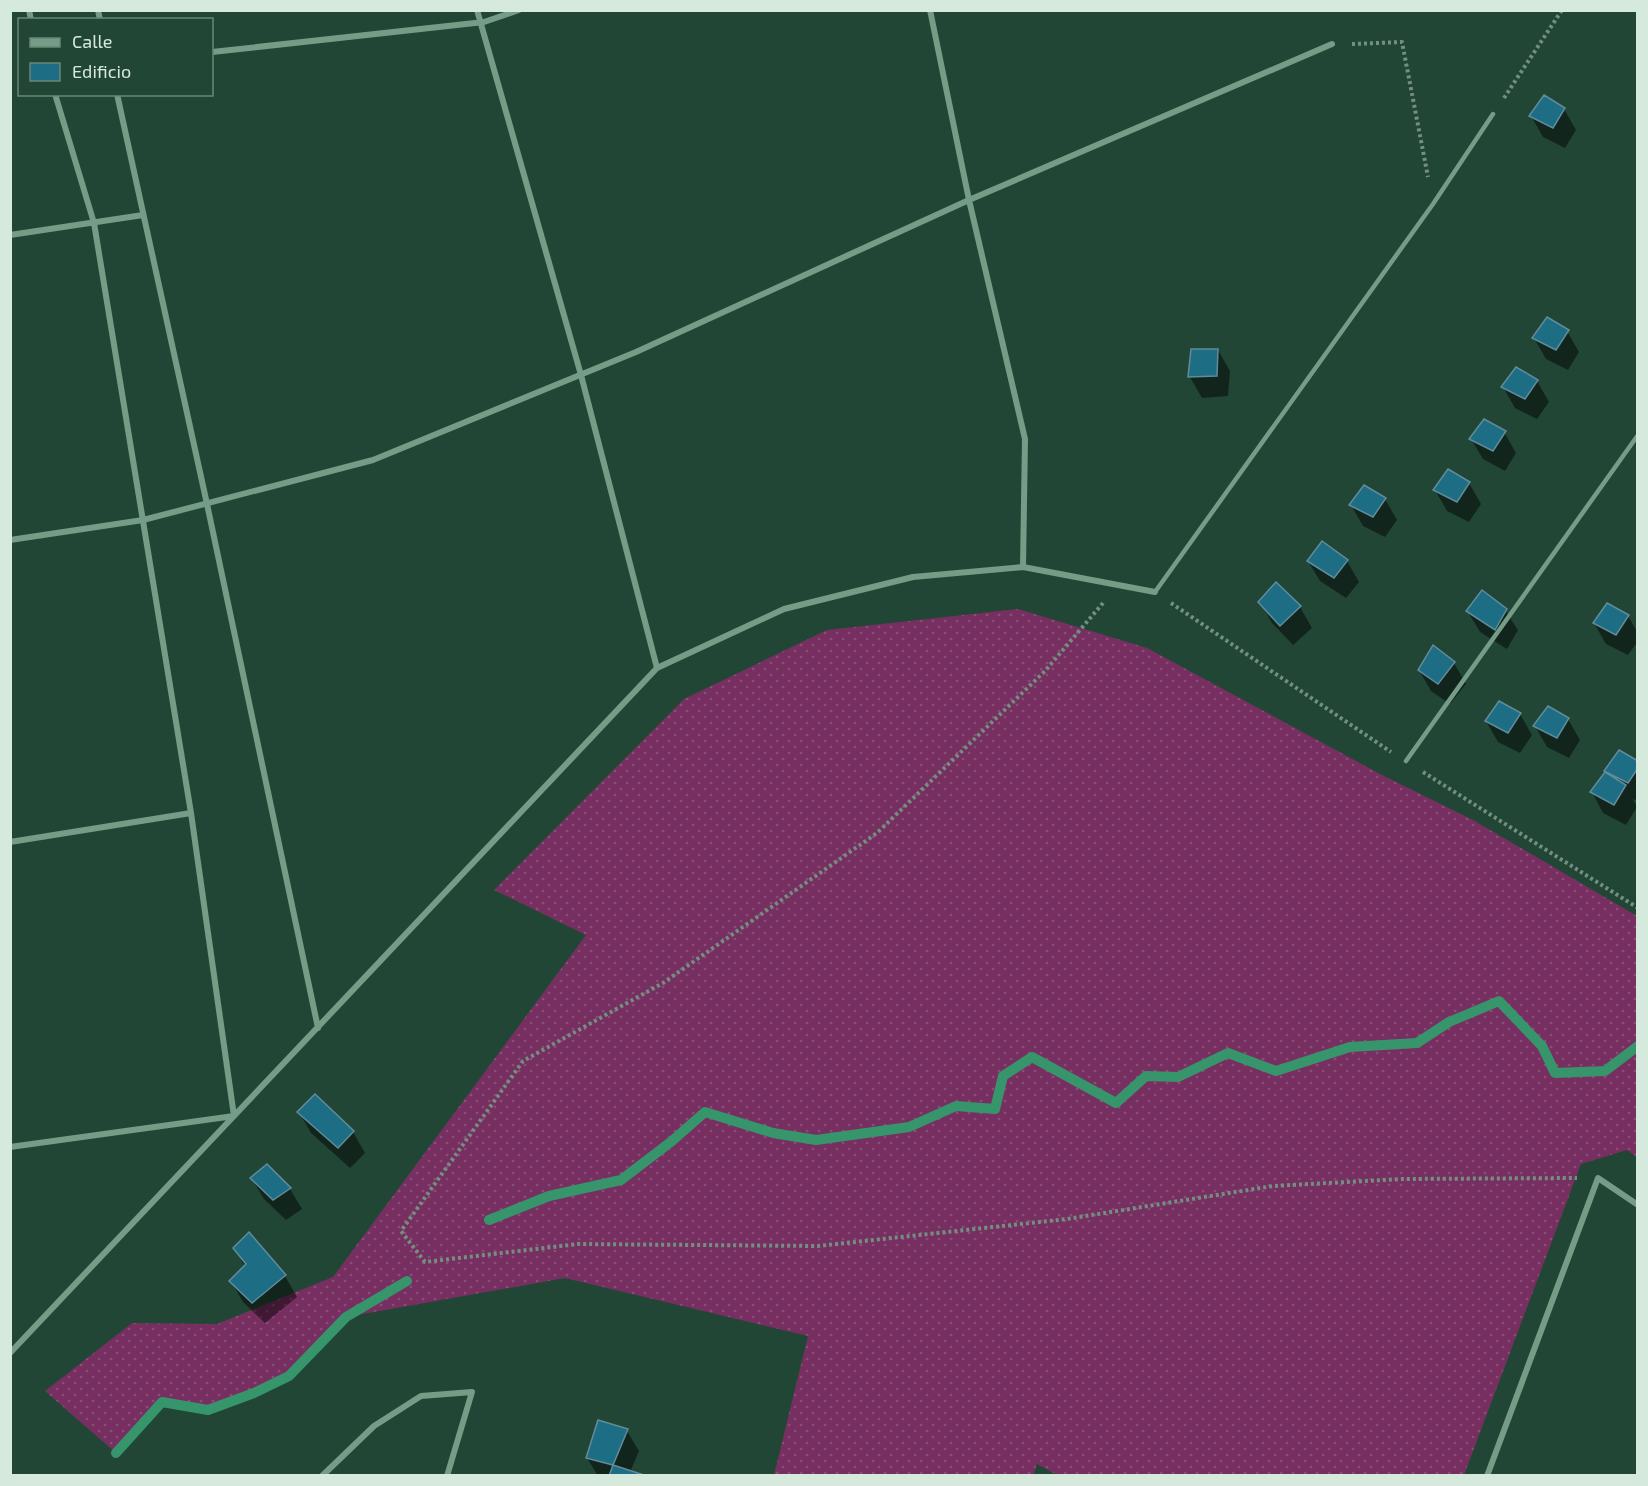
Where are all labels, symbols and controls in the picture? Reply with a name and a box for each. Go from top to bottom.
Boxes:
legend [18,18,213,96]
text: Calle [72,30,113,52]
text: Edificio [72,60,131,82]

